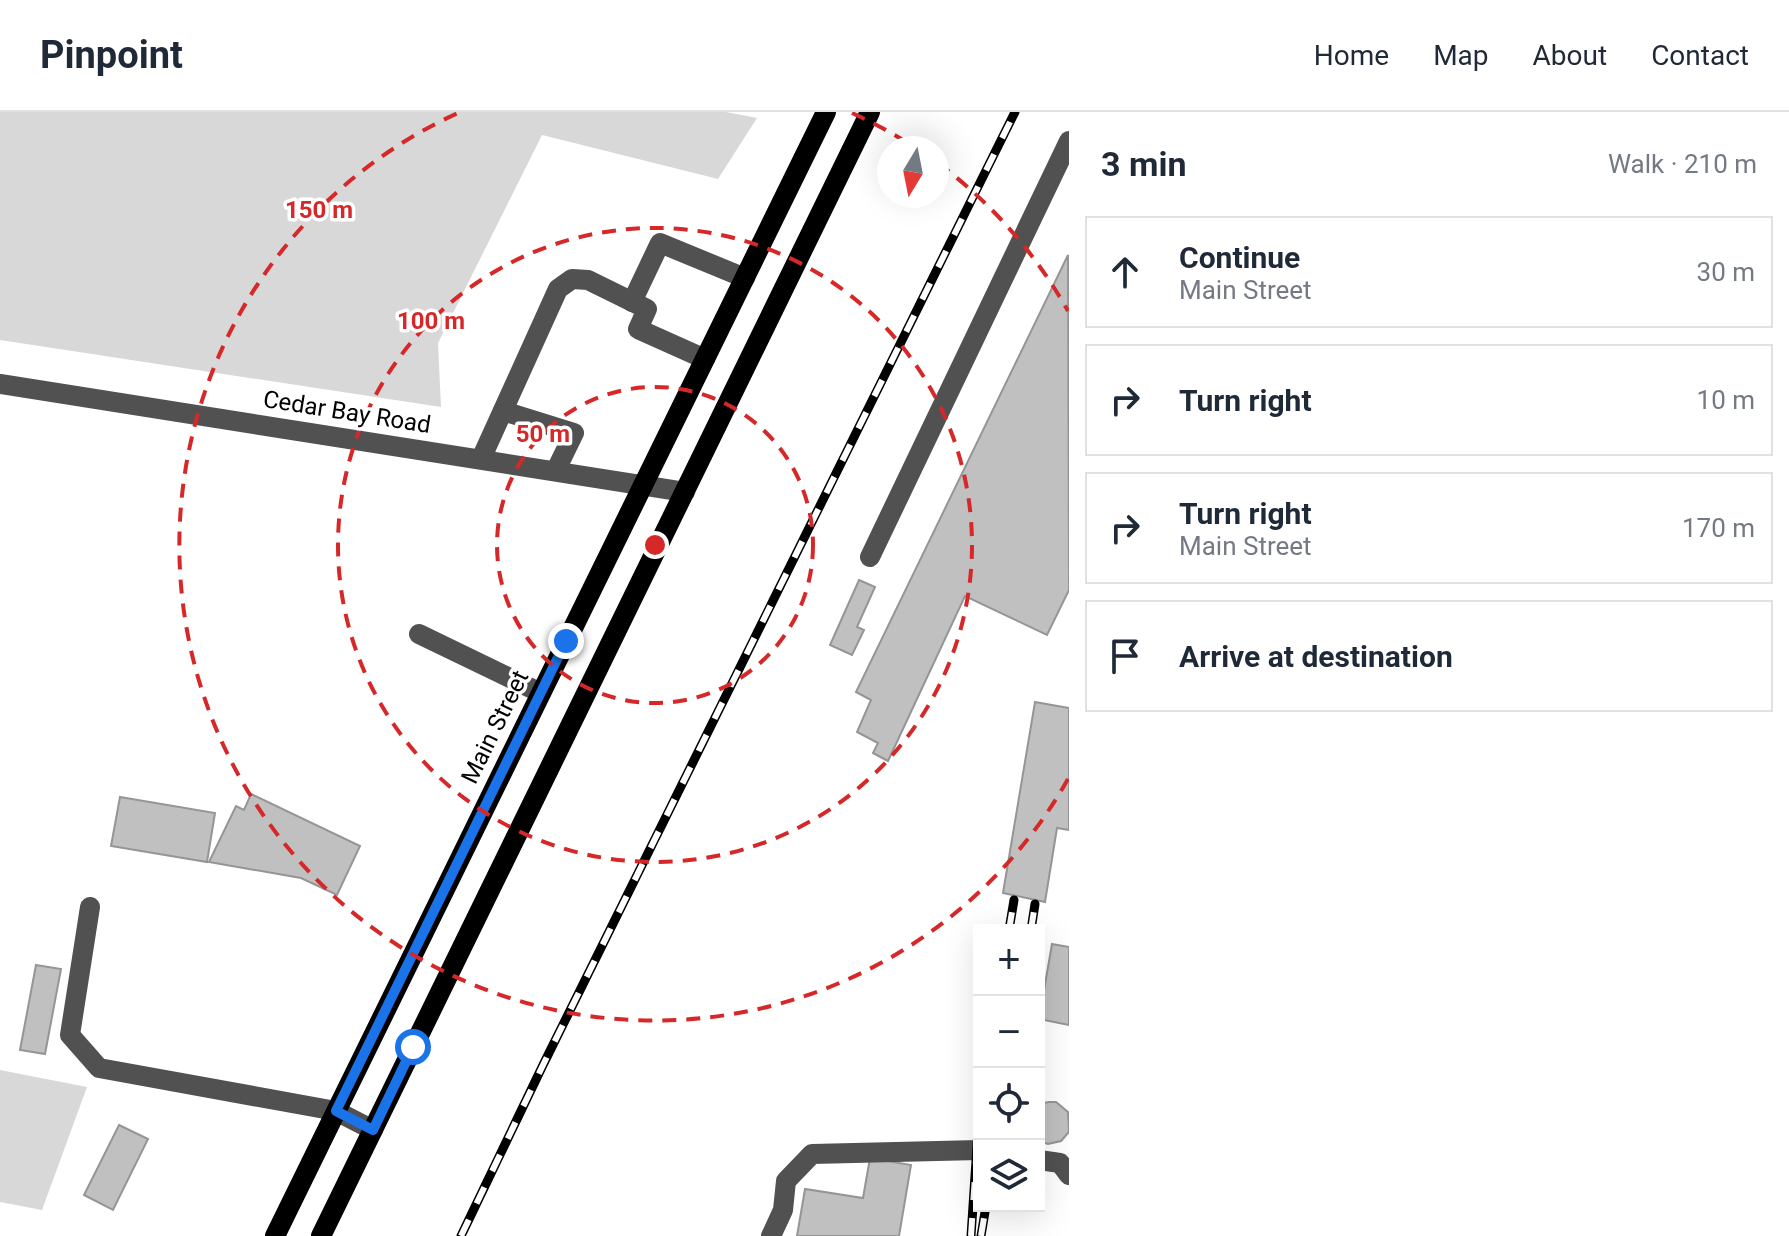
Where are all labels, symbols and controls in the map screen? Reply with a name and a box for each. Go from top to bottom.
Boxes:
text: Pinpoint [40,33,183,77]
text: Home [1314,39,1389,72]
text: Map [1433,39,1489,72]
text: About [1533,39,1607,72]
text: Contact [1651,39,1749,72]
north arrow [877,136,949,208]
text: 3 min [1101,144,1186,184]
text: Walk · 210 m [1608,149,1757,179]
text: 150 m [285,196,353,224]
text: Continue [1179,240,1300,275]
icon: ahead [1103,250,1147,294]
text: 30 m [1697,257,1755,287]
text: Main Street [1179,275,1312,305]
text: 100 m [397,307,465,335]
icon: right [1103,378,1147,422]
text: Turn right [1179,383,1312,418]
street label: Cedar Bay Road [261,385,433,439]
text: 10 m [1697,385,1755,415]
text: 50 m [516,420,570,448]
text: Turn right [1179,496,1312,531]
icon: right [1103,506,1147,550]
text: 170 m [1682,513,1755,543]
centre of rings [641,531,669,559]
text: Main Street [1179,531,1312,561]
route end [548,623,584,659]
icon: arrive [1103,634,1147,678]
text: Arrive at destination [1179,639,1453,674]
street label: Main Street [456,666,534,788]
map controls [973,924,1045,1212]
button: + [973,924,1045,996]
button: − [973,996,1045,1068]
route start [395,1029,431,1065]
button: locate [973,1068,1045,1140]
button: layers [973,1140,1045,1212]

